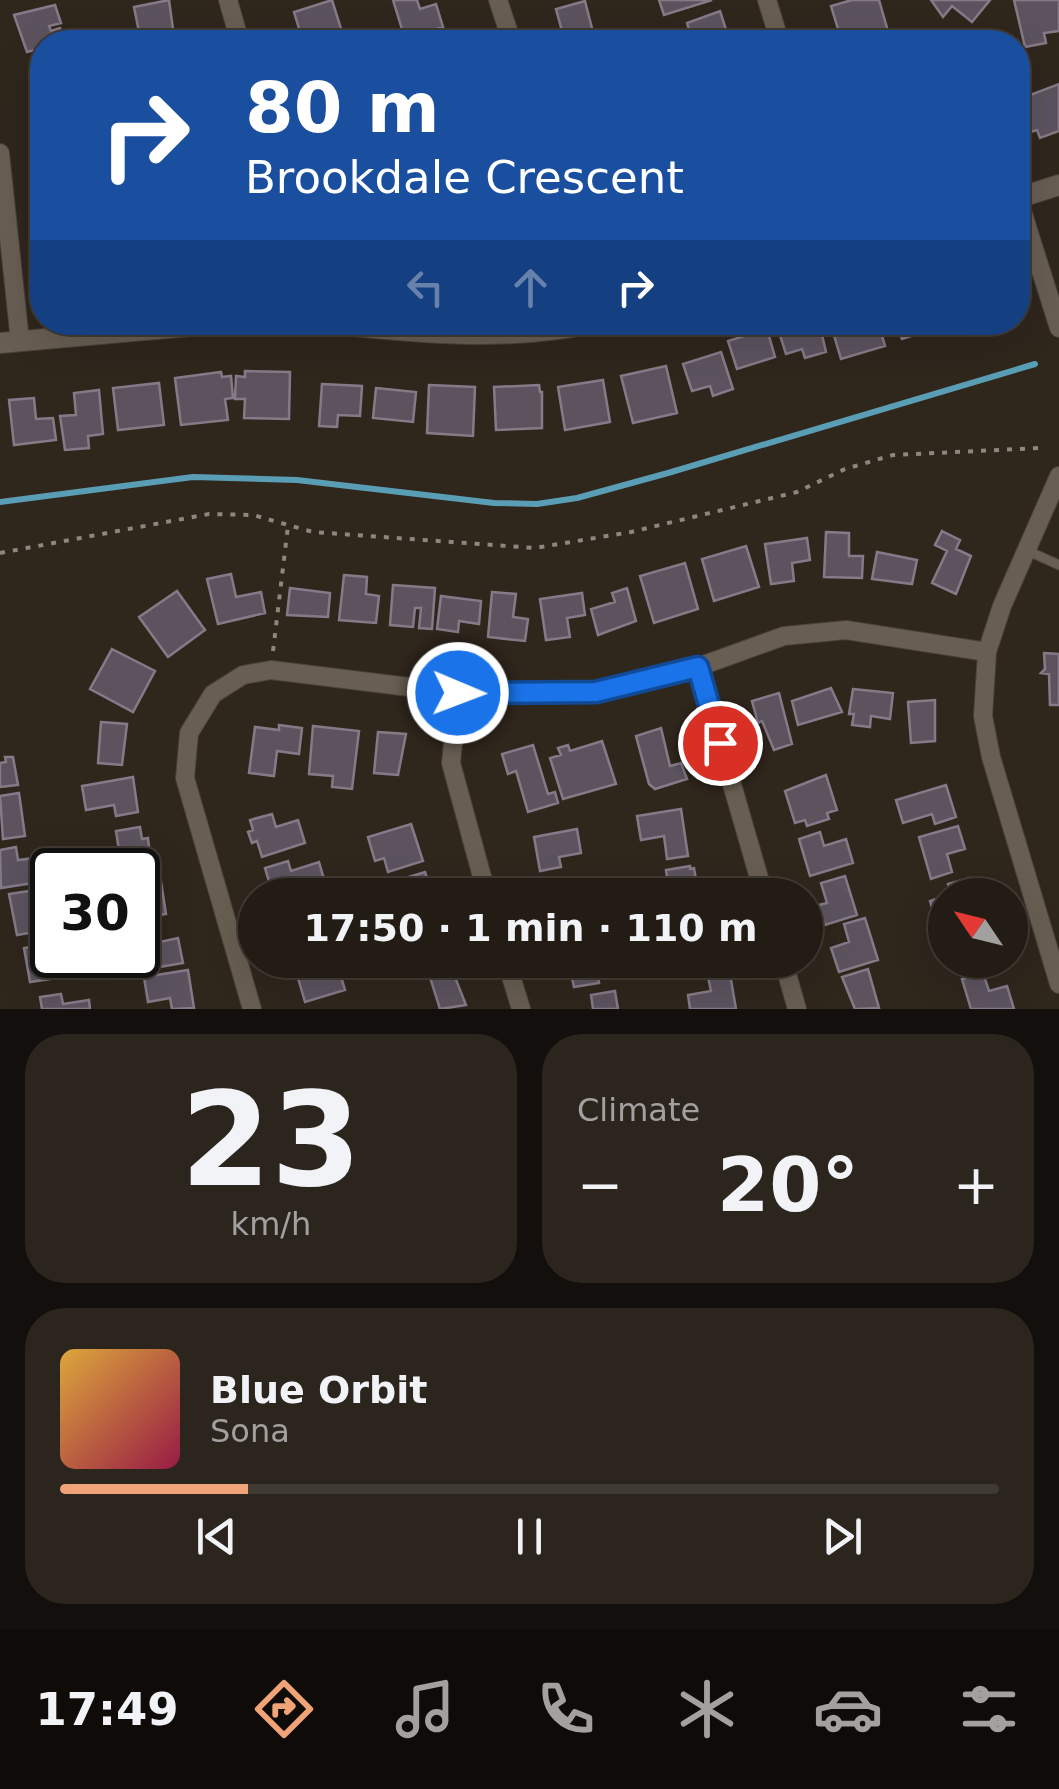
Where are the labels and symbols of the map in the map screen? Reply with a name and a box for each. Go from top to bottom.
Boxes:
position arrow [406,641,510,745]
pin [678,701,763,786]
speed limit sign: 30 [30,848,160,978]
north arrow [928,878,1028,978]

